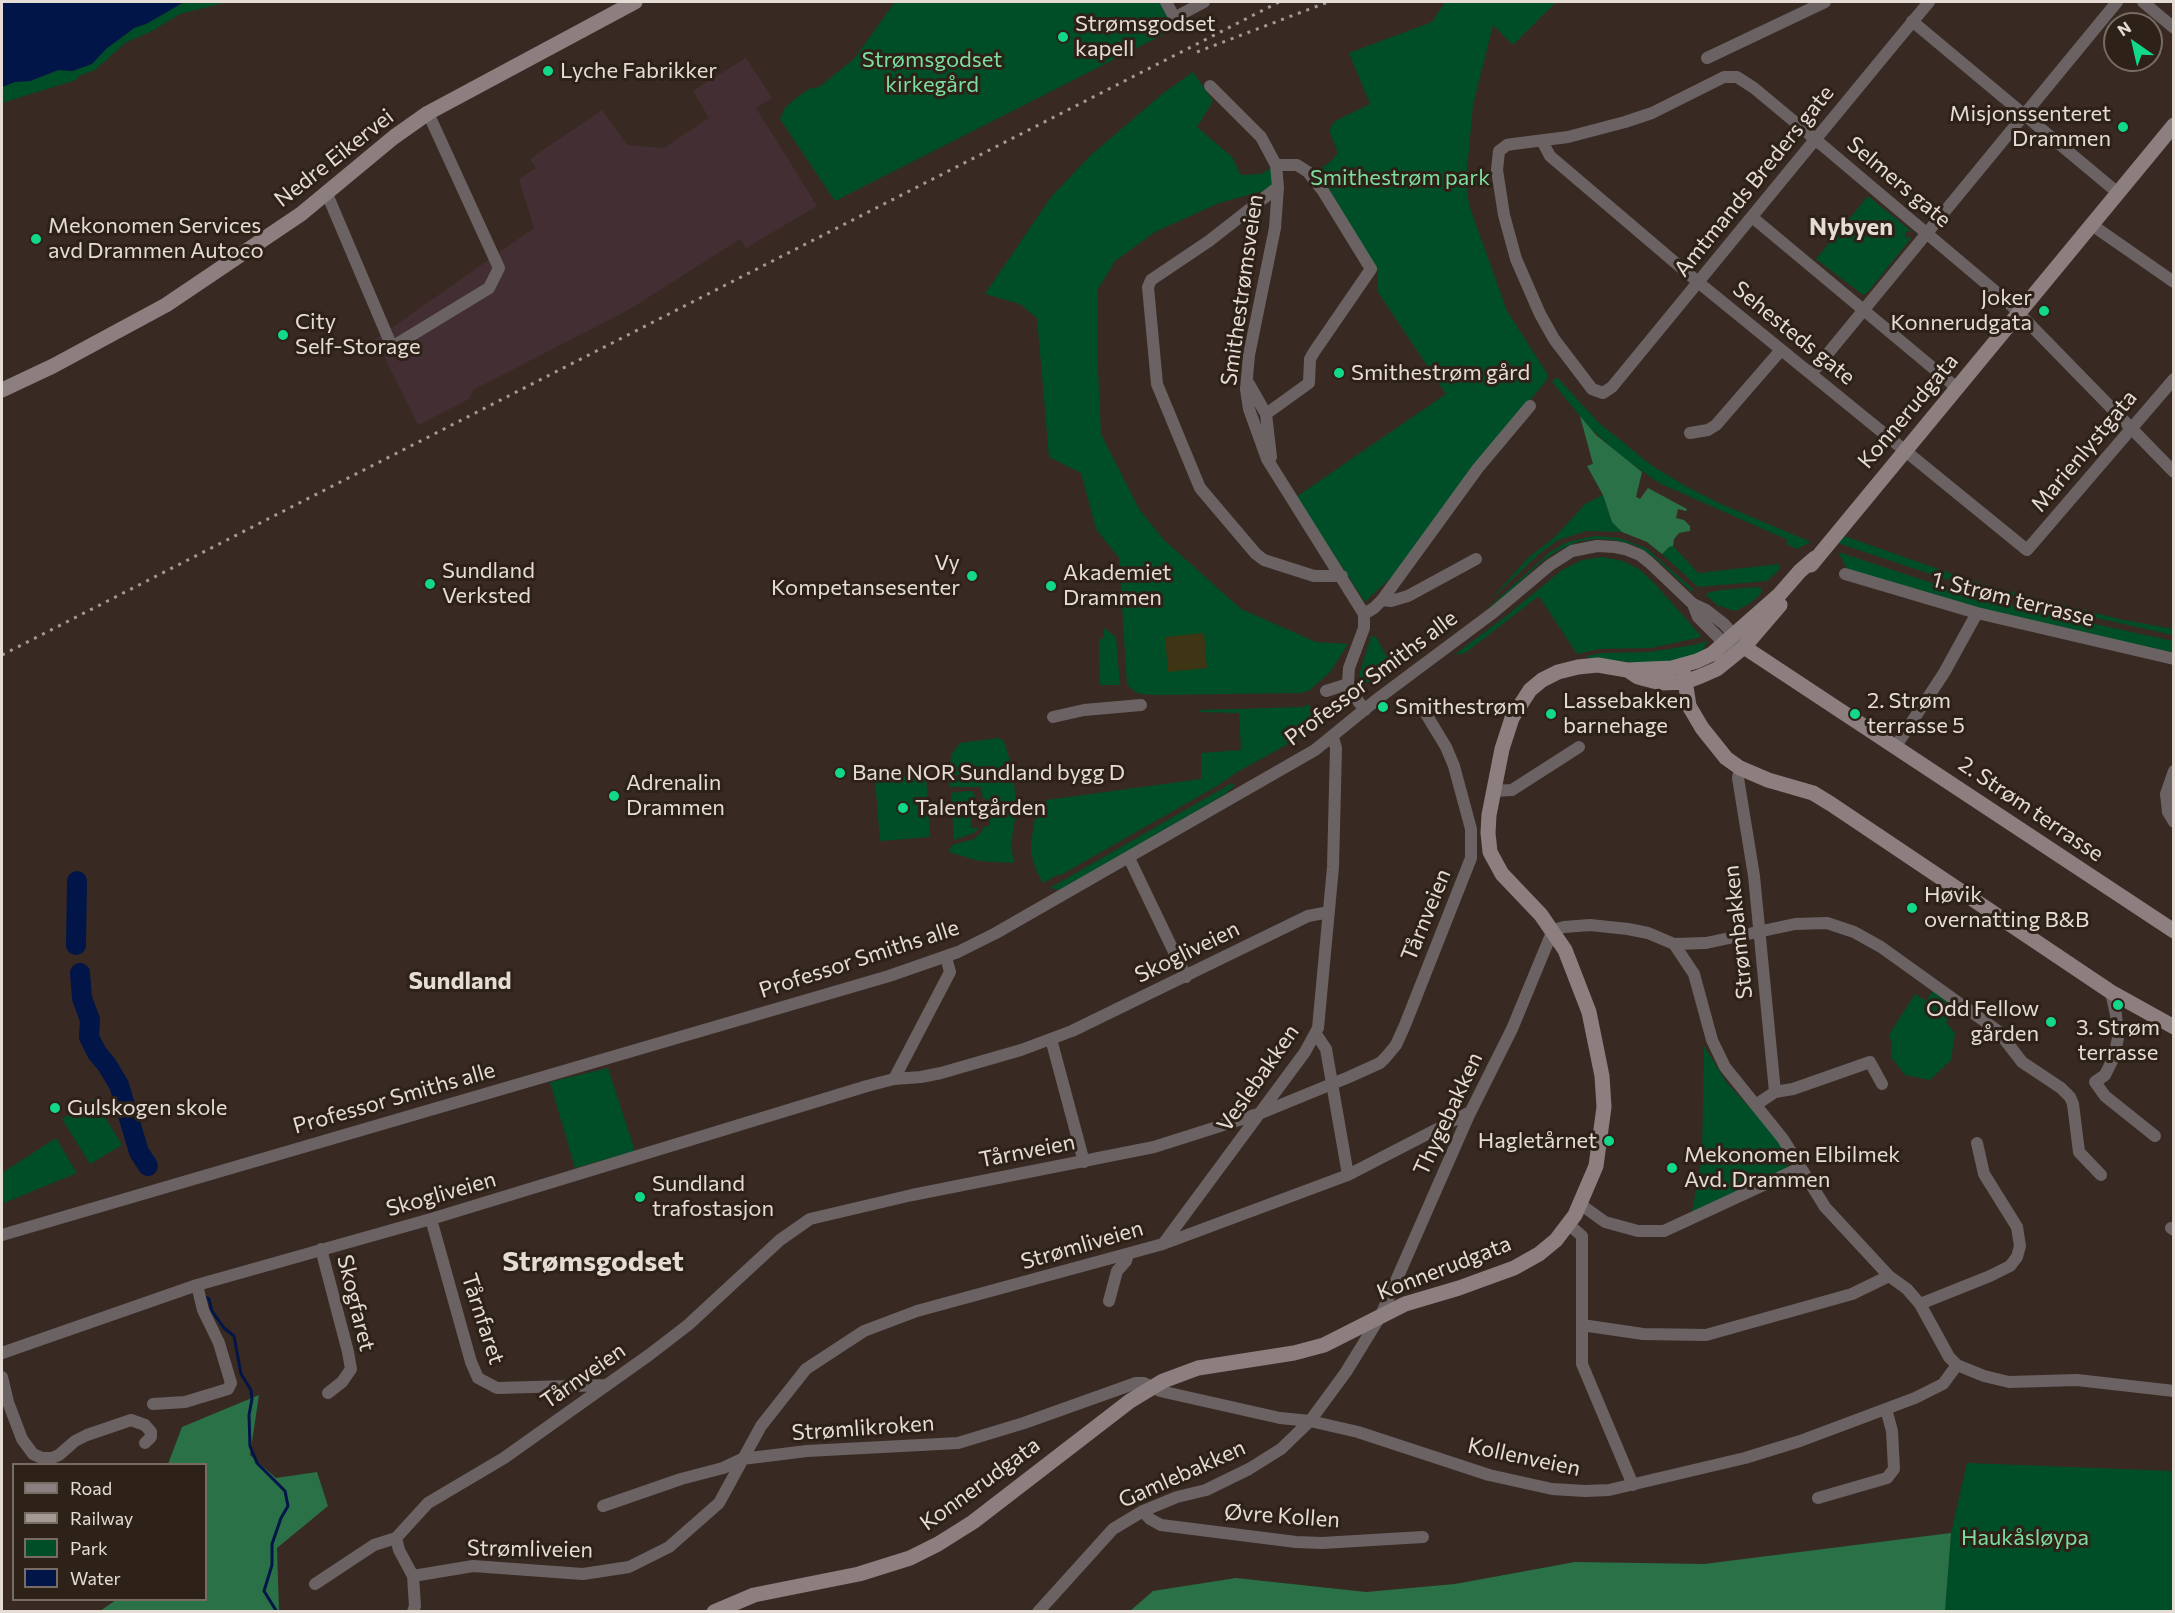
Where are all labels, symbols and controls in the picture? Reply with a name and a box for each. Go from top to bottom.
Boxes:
place label: Strømsgodset kapell [1075,11,1215,62]
north arrow [2103,12,2163,72]
text: N [2113,17,2134,40]
marker: Strømsgodset kapell [1056,30,1070,44]
park label: Strømsgodset kirkegård [862,47,1002,98]
place label: Lyche Fabrikker [560,58,717,84]
marker: Lyche Fabrikker [541,64,555,78]
street label: Amtmands Breders gate [1669,80,1839,282]
place label: Misjonssenteret Drammen [1949,101,2111,152]
street label: Nedre Eikervei [269,103,399,213]
marker: Misjonssenteret Drammen [2116,120,2130,134]
street label: Selmers gate [1842,131,1956,233]
park label: Smithestrøm park [1310,165,1490,191]
street label: Smithestrømsveien [1216,193,1268,387]
place label: Mekonomen Services avd Drammen Autoco [48,213,264,264]
district label: Nybyen [1809,213,1893,241]
marker: Mekonomen Services avd Drammen Autoco [29,232,43,246]
street label: Sehesteds gate [1727,276,1861,390]
place label: Joker Konnerudgata [1890,285,2032,336]
marker: Joker Konnerudgata [2037,304,2051,318]
place label: City Self-Storage [295,309,421,360]
marker: City Self-Storage [276,328,290,342]
street label: Konnerudgata [1852,348,1964,474]
place label: Smithestrøm gård [1351,360,1530,386]
marker: Smithestrøm gård [1332,366,1346,380]
street label: Marienlystgata [2025,385,2143,517]
place label: Vy Kompetansesenter [771,550,960,602]
place label: Sundland Verksted [442,558,535,610]
place label: Akademiet Drammen [1063,560,1171,612]
street label: 1. Strøm terrasse [1929,566,2097,632]
marker: Vy Kompetansesenter [965,569,979,583]
marker: Sundland Verksted [423,577,437,591]
marker: Akademiet Drammen [1044,579,1058,593]
street label: Professor Smiths alle [1280,605,1462,751]
place label: Lassebakken barnehage [1563,688,1691,740]
place label: 2. Strøm terrasse 5 [1867,688,1965,740]
place label: Smithestrøm [1395,694,1526,720]
marker: Smithestrøm [1376,700,1390,714]
marker: Lassebakken barnehage [1544,707,1558,721]
marker: 2. Strøm terrasse 5 [1848,707,1862,721]
street label: 2. Strøm terrasse [1953,751,2109,867]
place label: Bane NOR Sundland bygg D [852,760,1125,786]
marker: Bane NOR Sundland bygg D [833,766,847,780]
place label: Adrenalin Drammen [626,770,725,822]
marker: Adrenalin Drammen [607,789,621,803]
place label: Talentgården [915,795,1046,821]
marker: Talentgården [896,801,910,815]
street label: Strømbakken [1718,864,1758,1000]
street label: Tårnveien [1396,865,1456,965]
place label: Høvik overnatting B&B [1924,882,2089,933]
marker: Høvik overnatting B&B [1905,901,1919,915]
street label: Professor Smiths alle [756,914,962,1004]
street label: Skogliveien [1130,915,1244,989]
district label: Sundland [408,967,512,995]
place label: Odd Fellow gården [1926,996,2039,1048]
marker: 3. Strøm terrasse [2111,998,2125,1012]
marker: Odd Fellow gården [2044,1015,2058,1029]
place label: 3. Strøm terrasse [2076,1015,2160,1066]
street label: Veslebakken [1211,1019,1305,1137]
street label: Thygebakken [1408,1048,1488,1180]
street label: Professor Smiths alle [290,1057,498,1139]
place label: Gulskogen skole [67,1095,227,1121]
marker: Gulskogen skole [48,1101,62,1115]
place label: Hagletårnet [1478,1128,1597,1154]
street label: Tårnveien [977,1129,1077,1173]
marker: Hagletårnet [1602,1134,1616,1148]
place label: Mekonomen Elbilmek Avd. Drammen [1684,1142,1900,1194]
marker: Mekonomen Elbilmek Avd. Drammen [1665,1161,1679,1175]
street label: Skogliveien [383,1166,499,1222]
place label: Sundland trafostasjon [652,1171,774,1222]
marker: Sundland trafostasjon [633,1190,647,1204]
street label: Strømliveien [1018,1215,1146,1275]
street label: Konnerudgata [1373,1230,1515,1306]
district label: Strømsgodset [502,1245,684,1279]
street label: Skogfaret [331,1252,381,1354]
street label: Tårnfaret [456,1270,510,1368]
street label: Tårnveien [536,1337,630,1415]
street label: Strømlikroken [791,1410,935,1446]
street label: Konnerudgata [915,1432,1045,1536]
street label: Kollenveien [1465,1432,1583,1482]
street label: Gamlebakken [1114,1434,1250,1514]
legend [12,1463,207,1601]
text: Road [70,1477,112,1499]
street label: Øvre Kollen [1223,1499,1341,1533]
text: Railway [70,1507,133,1529]
park label: Haukåsløypa [1961,1525,2089,1551]
street label: Strømliveien [467,1535,593,1563]
text: Park [70,1537,108,1559]
text: Water [70,1567,121,1589]

